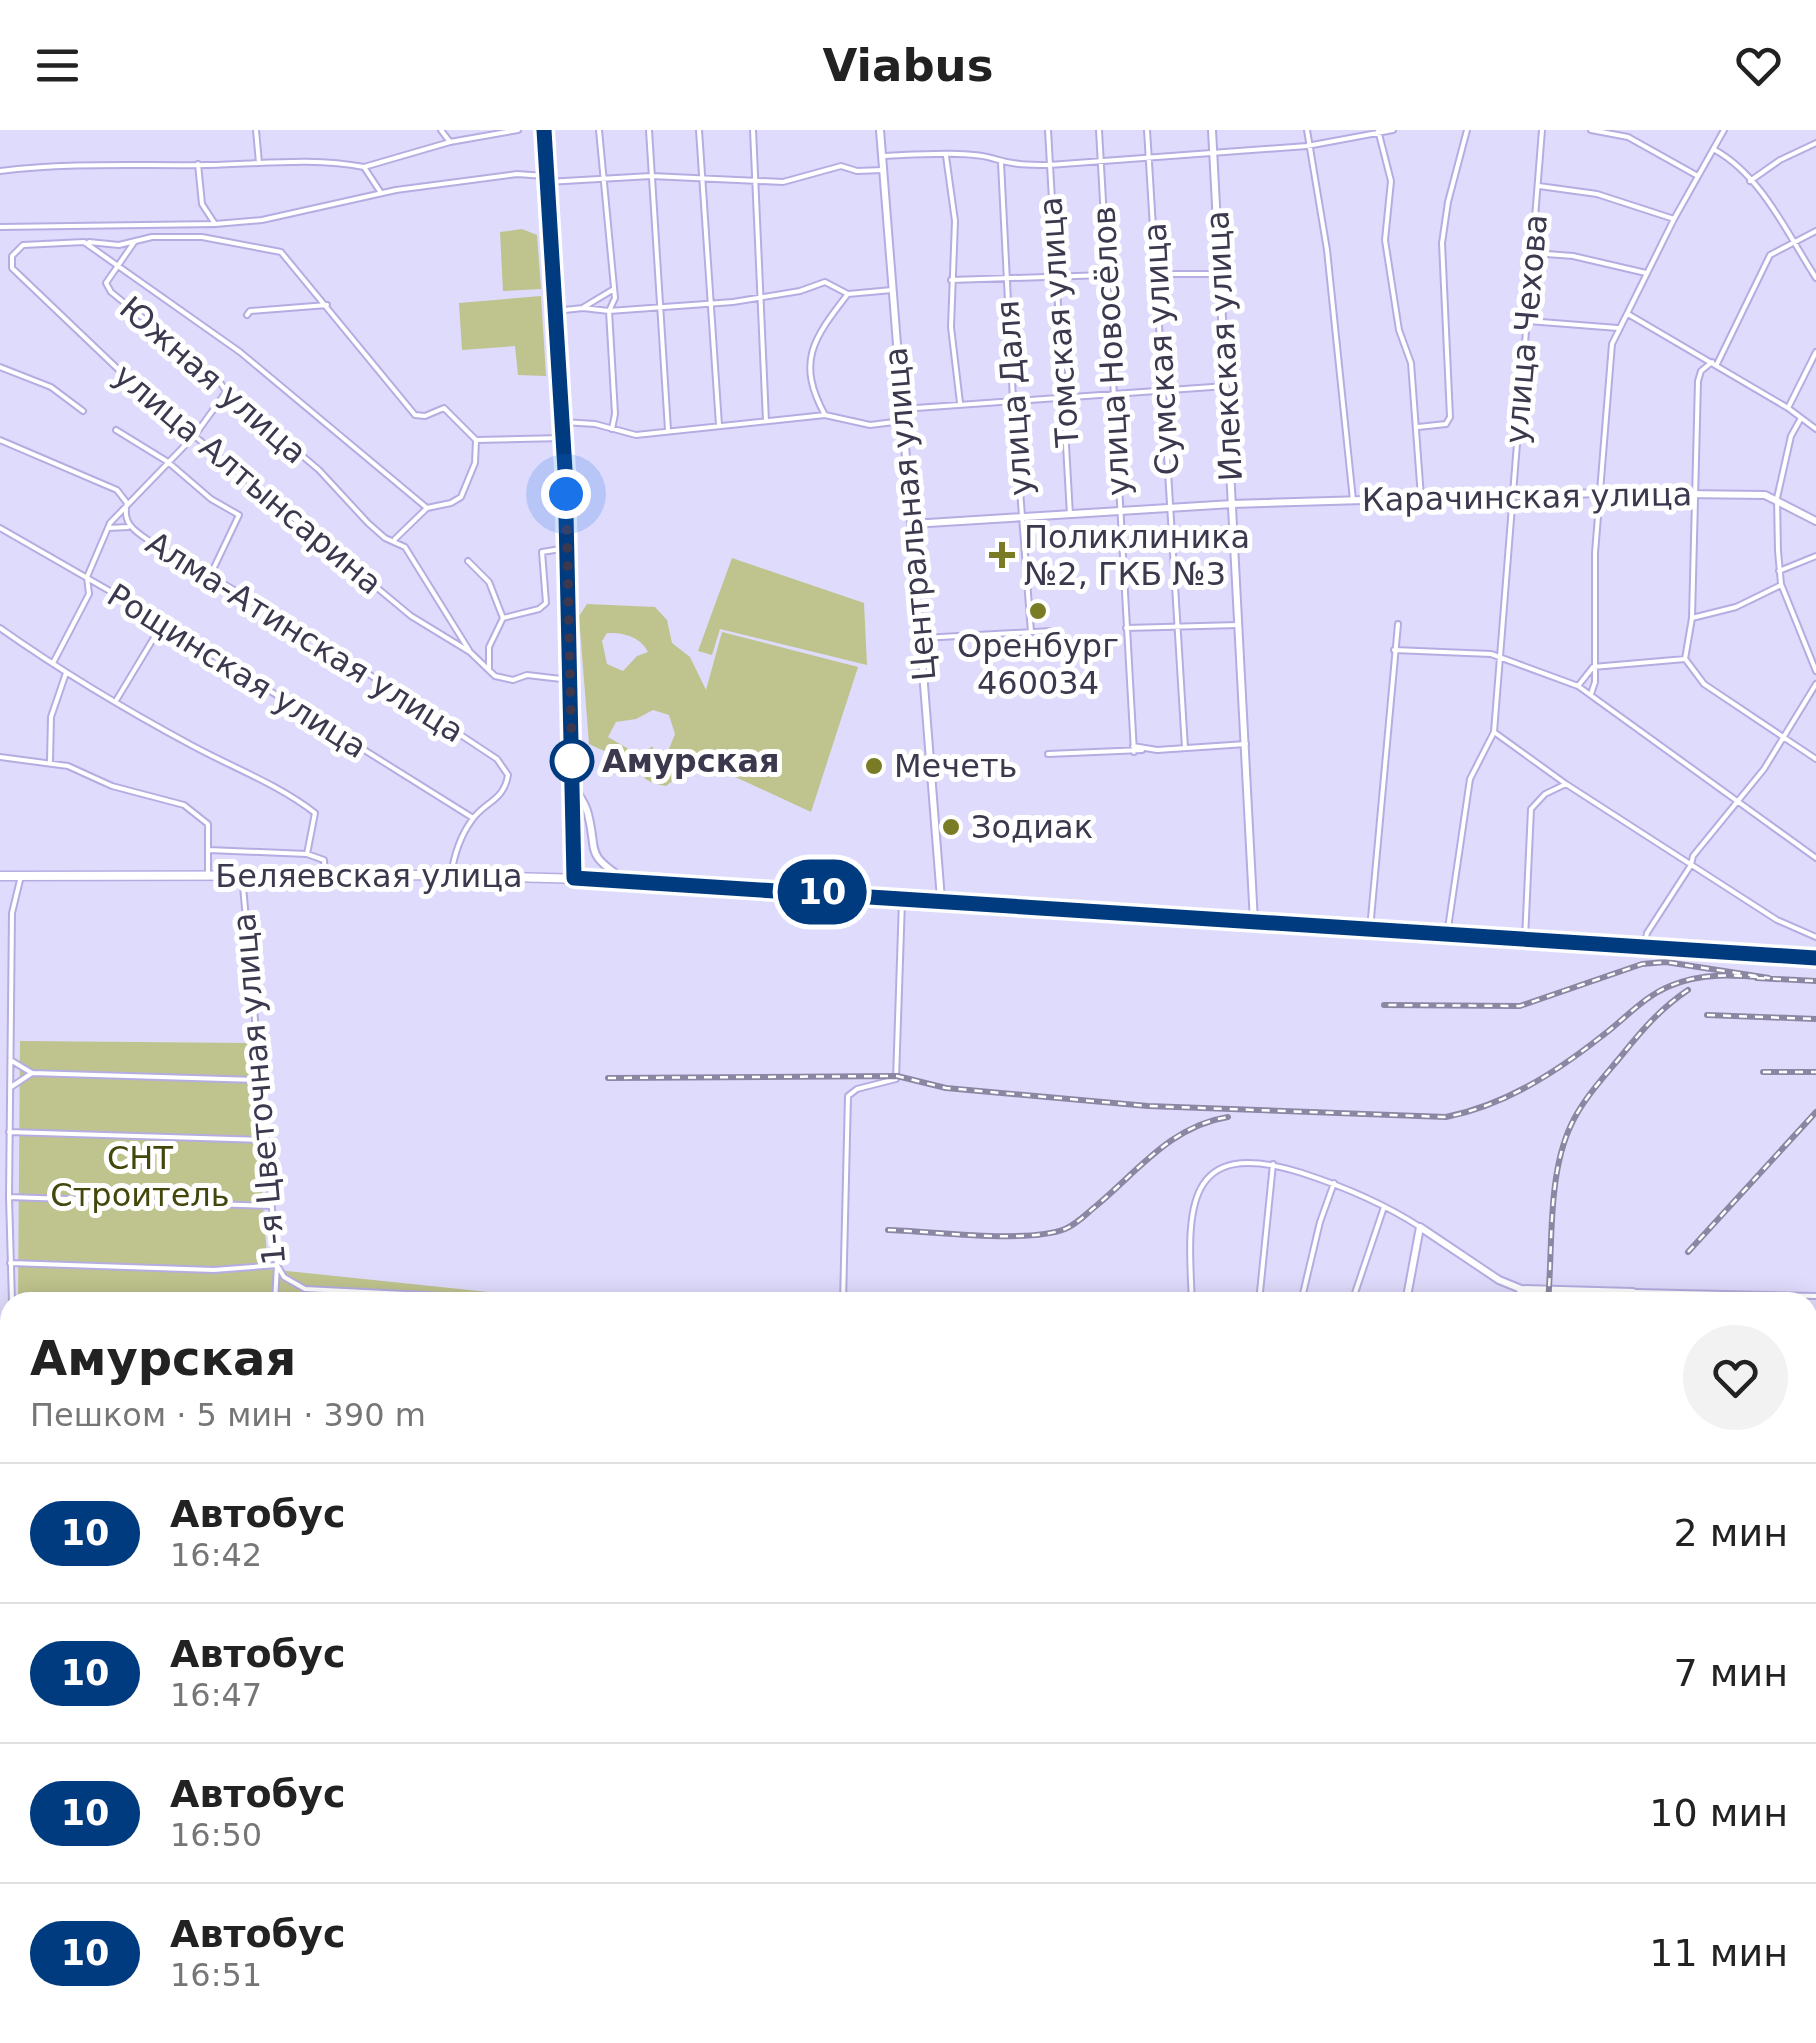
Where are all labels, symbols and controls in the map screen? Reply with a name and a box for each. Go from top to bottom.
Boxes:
icon: menu [30,38,85,93]
icon: heart [1731,38,1786,93]
text: Viabus [823,39,993,92]
street label: Томская улица [1031,196,1087,449]
street label: улица Новосёлов [1084,205,1138,497]
street label: Илекская улица [1198,210,1250,482]
street label: улица Чехова [1497,213,1555,445]
street label: Сумская улица [1135,222,1187,476]
street label: Южная улица [112,289,314,471]
street label: улица Даля [988,299,1040,497]
street label: Центральная улица [876,346,944,682]
street label: улица Алтынсарина [106,356,390,602]
your location [541,469,591,519]
street label: Карачинская улица [1361,475,1693,519]
place label: Поликлиника №2, ГКБ №3 [1024,518,1250,593]
street label: Алма-Атинская улица [139,524,471,750]
marker: Поликлиника №2, ГКБ №3 [989,542,1015,568]
street label: Рощинская улица [100,576,374,766]
marker: Оренбург 460034 [1027,600,1049,622]
place label: Оренбург 460034 [957,627,1119,702]
marker: Амурская [551,740,593,782]
place label: Амурская [602,742,780,780]
place label: Мечеть [894,747,1017,785]
marker: Мечеть [863,755,885,777]
place label: Зодиак [971,808,1093,846]
marker: Зодиак [940,816,962,838]
street label: Беляевская улица [215,857,523,895]
line badge: 10 [777,860,867,924]
text: 10 [798,872,846,912]
street label: 1-я Цветочная улица [225,911,293,1267]
park label: СНТ Строитель [50,1139,230,1214]
button: heart [1683,1325,1788,1430]
text: Амурская [30,1330,296,1386]
text: Пешком · 5 мин · 390 m [30,1396,426,1434]
text: Автобус [170,1492,345,1536]
text: 2 мин [1674,1511,1788,1555]
text: 10 [61,1513,109,1553]
text: 16:42 [170,1536,262,1574]
text: Автобус [170,1632,345,1676]
text: 7 мин [1674,1651,1788,1695]
text: 10 [61,1653,109,1693]
text: 16:47 [170,1676,262,1714]
text: Автобус [170,1772,345,1816]
text: 10 мин [1649,1791,1788,1835]
text: 10 [61,1793,109,1833]
text: 16:50 [170,1816,262,1854]
text: Автобус [170,1912,345,1956]
text: 11 мин [1649,1931,1788,1975]
text: 10 [61,1933,109,1973]
text: 16:51 [170,1956,262,1994]

